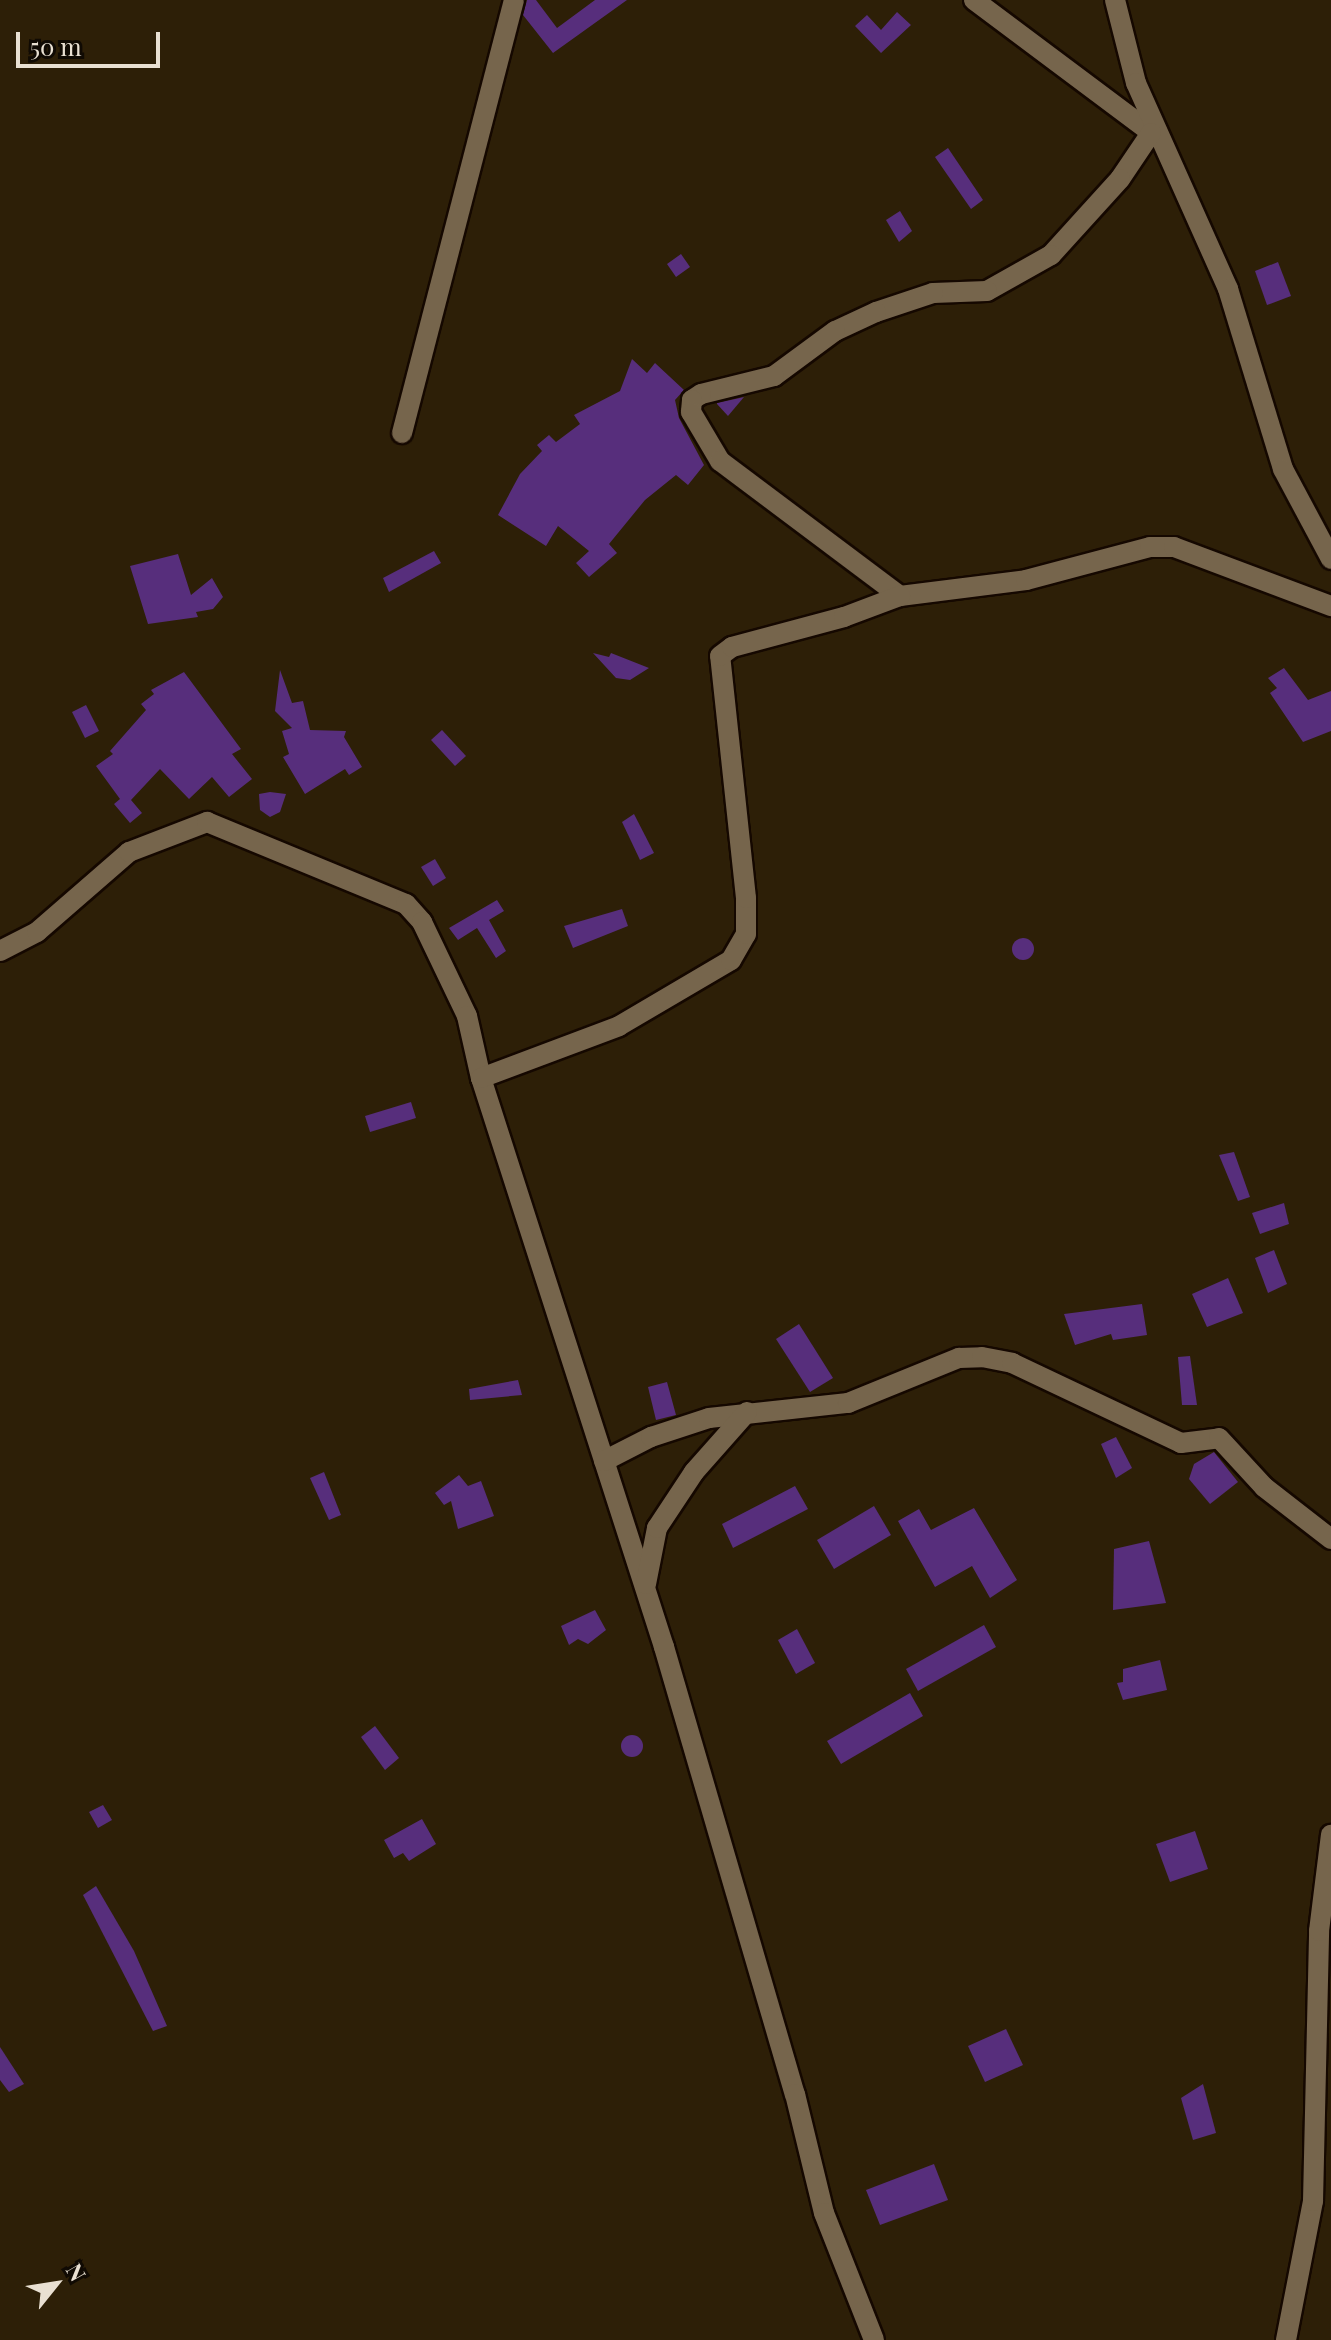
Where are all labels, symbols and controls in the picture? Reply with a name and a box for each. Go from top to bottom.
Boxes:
scale bar [20,16,164,66]
text: 50 m [30,30,82,62]
north arrow [16,2244,96,2324]
text: N [60,2258,94,2286]

